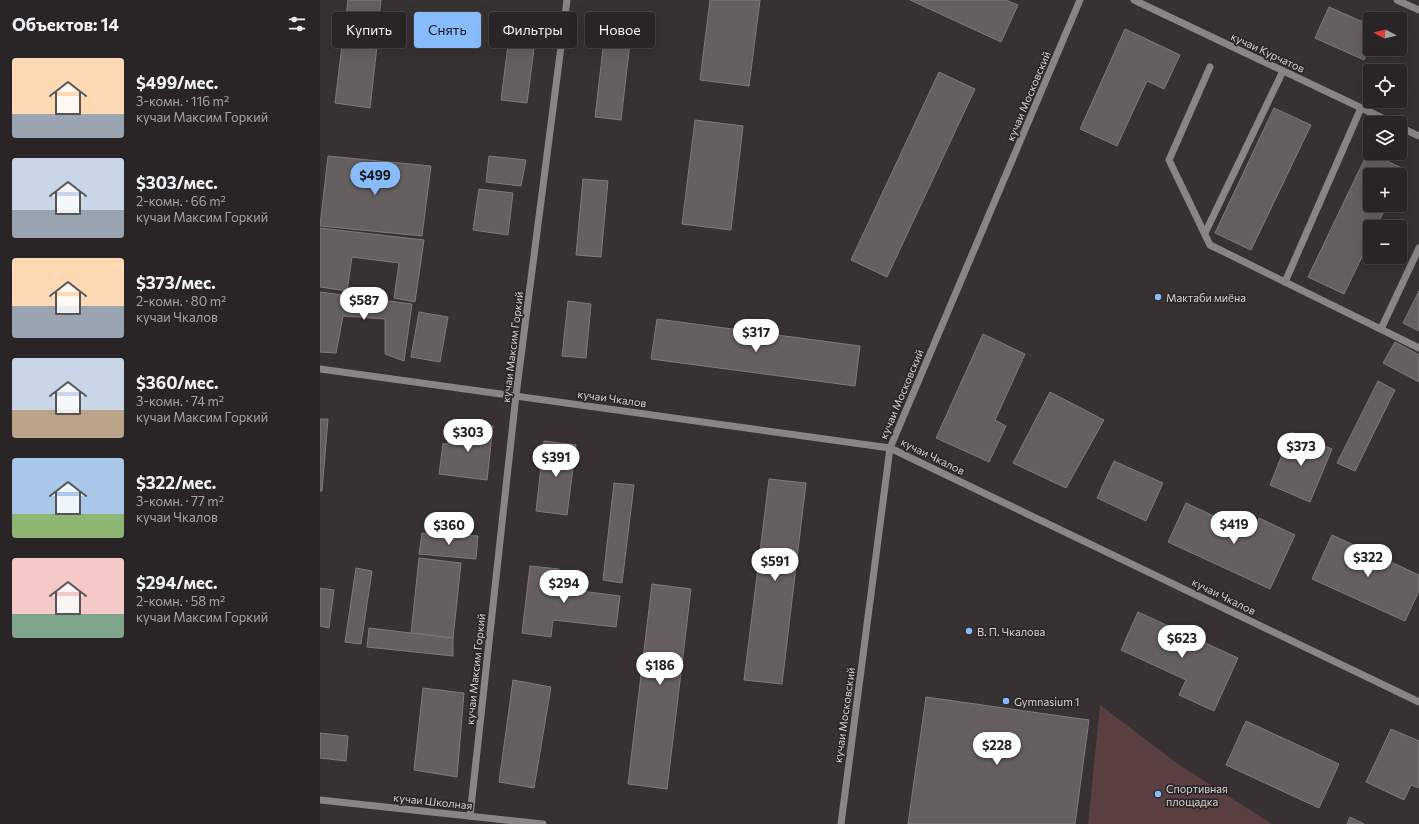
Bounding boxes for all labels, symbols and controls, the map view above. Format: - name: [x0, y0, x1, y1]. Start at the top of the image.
- chip: Купить: [332, 12, 406, 48]
- chip: Снять: [414, 12, 481, 48]
- chip: Фильтры: [489, 12, 577, 48]
- chip: Новое: [585, 12, 655, 48]
- north arrow: [1363, 12, 1407, 56]
- map controls: [1363, 12, 1407, 264]
- icon: filters: [286, 13, 308, 35]
- text: Объектов: 14: [12, 14, 119, 35]
- street label: кучаи Курчатов: [1229, 29, 1307, 75]
- street label: кучаи Московский: [1003, 49, 1053, 143]
- button: locate: [1363, 64, 1407, 108]
- text: $499/мес.: [136, 72, 218, 93]
- icon: home: [44, 74, 92, 122]
- text: 3-комн. · 116 m²: [136, 93, 229, 109]
- text: кучаи Максим Горкий: [136, 109, 268, 125]
- button: layers: [1363, 116, 1407, 160]
- pin: $499: [351, 162, 399, 196]
- text: $499: [359, 167, 391, 183]
- button: +: [1363, 168, 1407, 212]
- text: $303/мес.: [136, 172, 218, 193]
- icon: home: [44, 174, 92, 222]
- text: 2-комн. · 66 m²: [136, 193, 226, 209]
- text: кучаи Максим Горкий: [136, 209, 268, 225]
- button: −: [1363, 220, 1407, 264]
- text: $373/мес.: [136, 272, 216, 293]
- icon: home: [44, 274, 92, 322]
- pin: $587: [340, 287, 388, 321]
- street label: кучаи Максим Горкий: [499, 291, 525, 403]
- place label: Мактаби миёна: [1166, 291, 1246, 304]
- text: $587: [349, 292, 379, 308]
- marker: Мактаби миёна: [1153, 292, 1163, 302]
- text: 2-комн. · 80 m²: [136, 293, 226, 309]
- text: кучаи Чкалов: [136, 309, 218, 325]
- pin: $317: [732, 319, 780, 353]
- text: $317: [742, 324, 770, 340]
- street label: кучаи Московский: [876, 347, 926, 441]
- text: $360/мес.: [136, 372, 218, 393]
- icon: home: [44, 374, 92, 422]
- street label: кучаи Чкалов: [577, 387, 647, 409]
- text: 3-комн. · 74 m²: [136, 393, 224, 409]
- text: кучаи Максим Горкий: [136, 409, 268, 425]
- pin: $303: [444, 419, 492, 453]
- text: $303: [452, 424, 484, 440]
- pin: $373: [1277, 433, 1325, 467]
- street label: кучаи Чкалов: [899, 435, 967, 477]
- text: $373: [1286, 438, 1316, 454]
- pin: $391: [532, 444, 580, 478]
- text: $391: [542, 449, 570, 465]
- text: $322/мес.: [136, 472, 216, 493]
- icon: home: [44, 474, 92, 522]
- text: 3-комн. · 77 m²: [136, 493, 224, 509]
- text: кучаи Чкалов: [136, 509, 218, 525]
- pin: $419: [1210, 511, 1258, 545]
- pin: $360: [425, 512, 473, 546]
- text: $419: [1220, 516, 1248, 532]
- text: $360: [433, 517, 465, 533]
- pin: $322: [1344, 544, 1392, 578]
- pin: $591: [751, 548, 799, 582]
- text: $322: [1353, 549, 1383, 565]
- text: $591: [761, 553, 789, 569]
- pin: $294: [540, 570, 588, 604]
- text: $294/мес.: [136, 572, 218, 593]
- icon: home: [44, 574, 92, 622]
- text: $294: [549, 575, 579, 591]
- street label: кучаи Чкалов: [1190, 575, 1258, 617]
- text: 2-комн. · 58 m²: [136, 593, 225, 609]
- text: кучаи Максим Горкий: [136, 609, 268, 625]
- street label: кучаи Максим Горкий: [463, 613, 487, 725]
- place label: В. П. Чкалова: [977, 625, 1045, 638]
- pin: $623: [1158, 625, 1206, 659]
- marker: В. П. Чкалова: [964, 626, 974, 636]
- text: $623: [1167, 630, 1197, 646]
- pin: $186: [636, 652, 684, 686]
- text: $186: [645, 657, 675, 673]
- street label: кучаи Московский: [831, 667, 857, 763]
- place label: Gymnasium 1: [1014, 695, 1080, 708]
- marker: Gymnasium 1: [1001, 696, 1011, 706]
- pin: $228: [973, 732, 1021, 766]
- text: $228: [982, 737, 1012, 753]
- place label: Спортивная площадка: [1166, 782, 1228, 808]
- marker: Спортивная площадка: [1153, 789, 1163, 799]
- street label: кучаи Школная: [393, 790, 473, 812]

